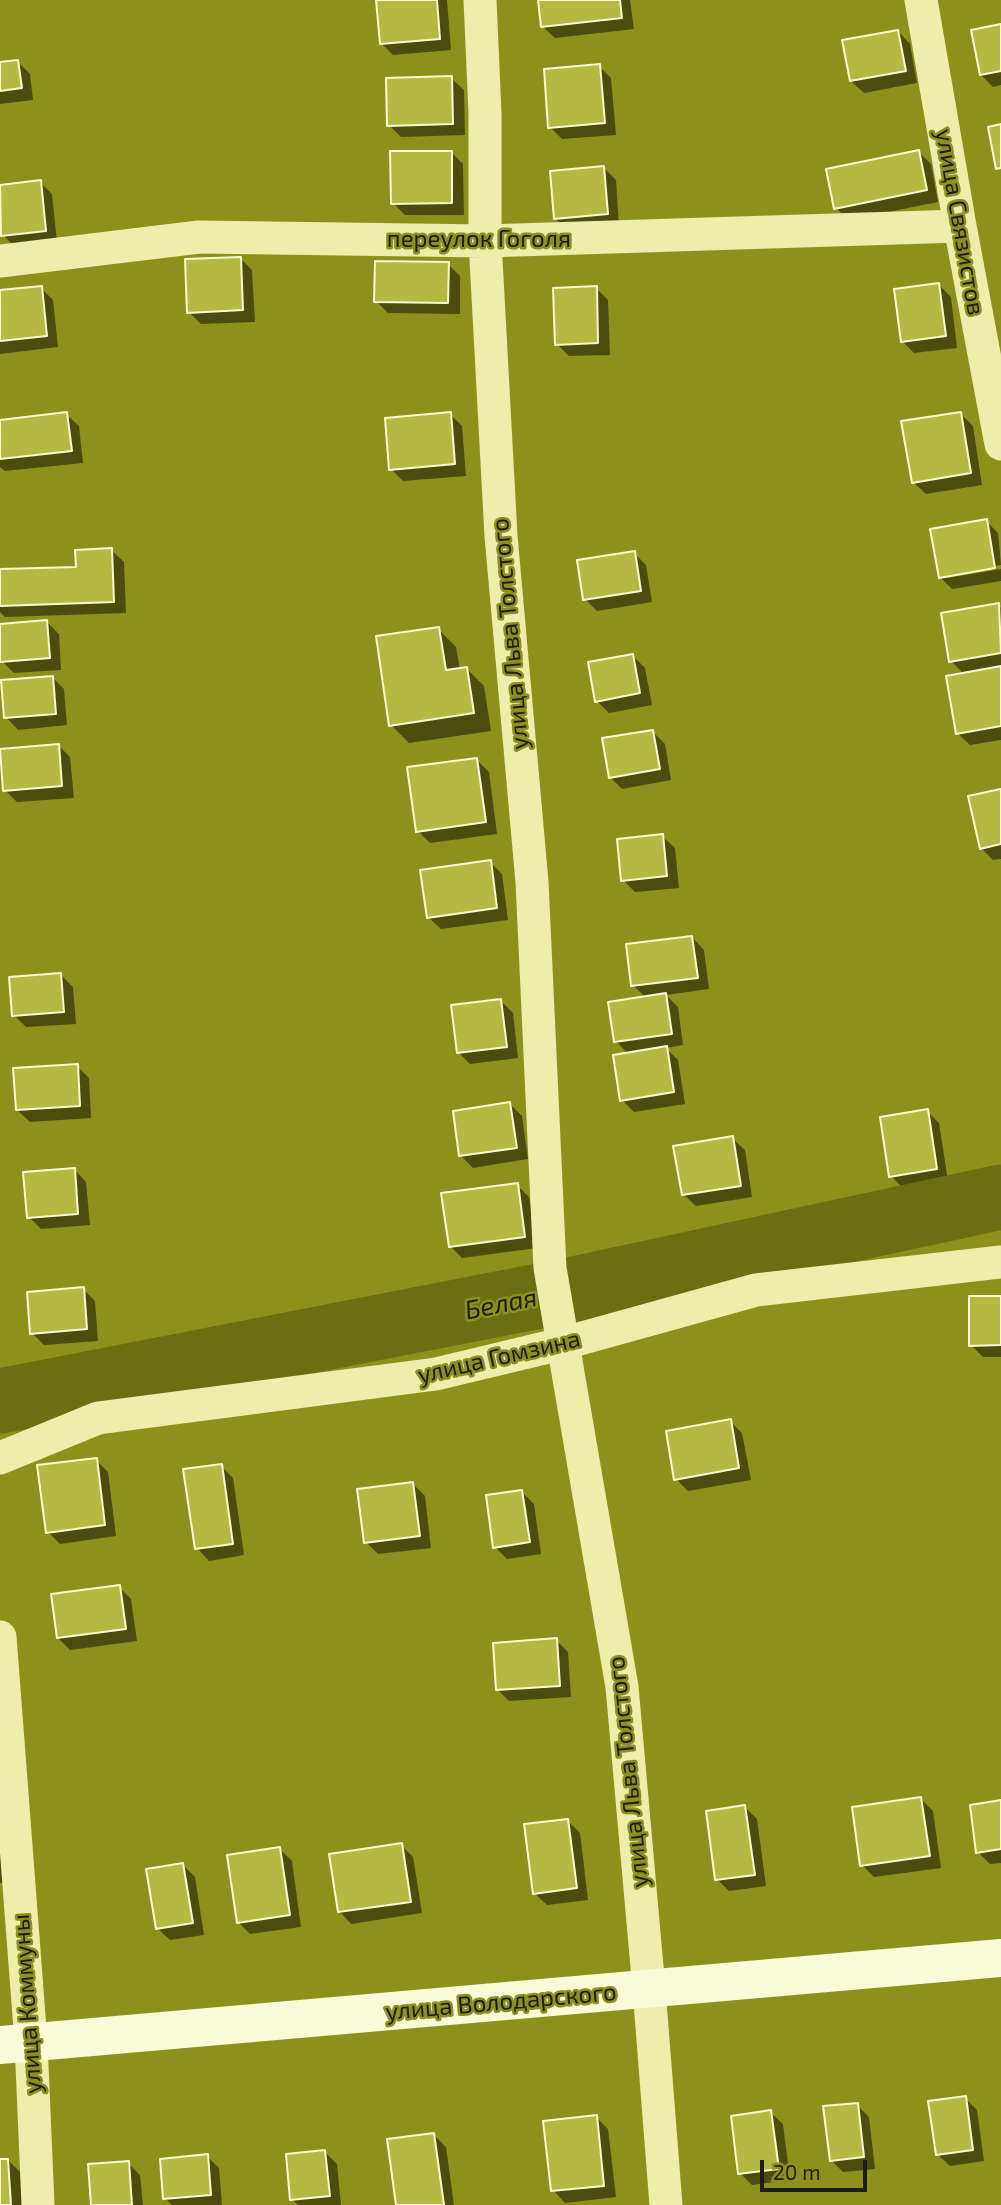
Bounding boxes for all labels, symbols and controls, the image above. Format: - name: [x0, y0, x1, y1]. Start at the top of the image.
- street label: улица Связистов: [929, 127, 991, 317]
- street label: переулок Гоголя: [387, 225, 571, 253]
- street label: улица Льва Толстого: [486, 517, 534, 751]
- water label: Белая: [462, 1282, 540, 1326]
- street label: улица Гомзина: [415, 1324, 583, 1390]
- street label: улица Льва Толстого: [602, 1655, 654, 1889]
- street label: улица Коммуны: [6, 1913, 48, 2095]
- street label: улица Володарского: [384, 1978, 618, 2026]
- scale bar: [763, 2146, 870, 2190]
- text: 20 m: [773, 2159, 821, 2184]

